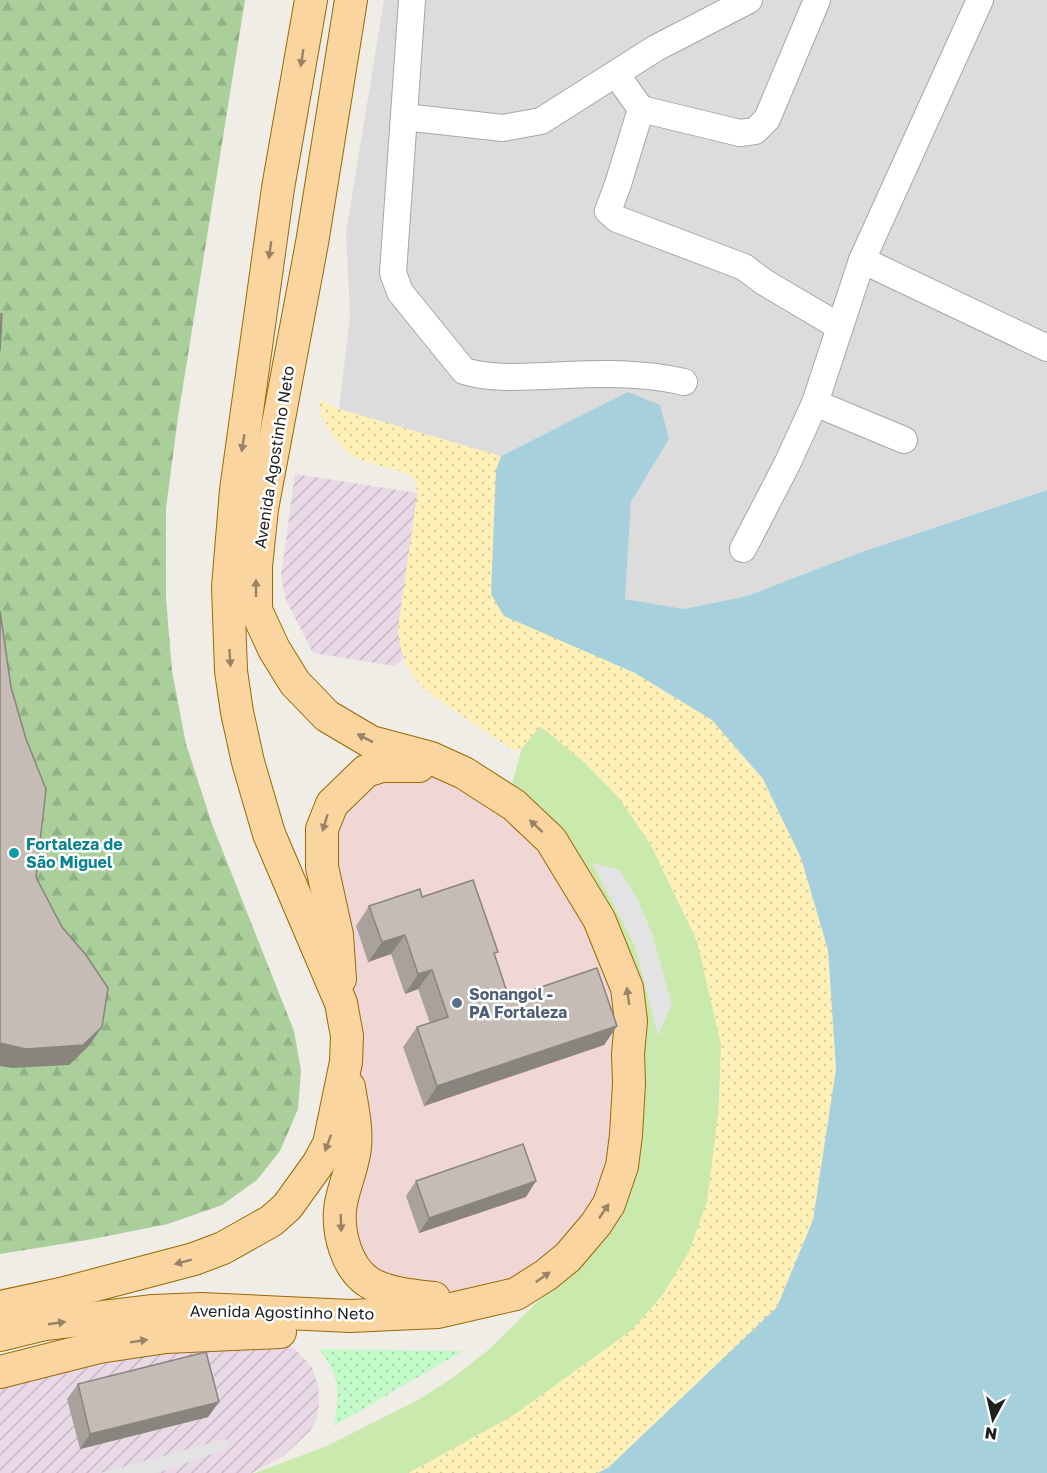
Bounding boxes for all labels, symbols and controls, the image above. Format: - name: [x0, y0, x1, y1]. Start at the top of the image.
- one-way arrow: [297, 48, 306, 67]
- one-way arrow: [266, 241, 275, 260]
- street label: Avenida Agostinho Neto: [250, 364, 298, 550]
- one-way arrow: [239, 434, 248, 453]
- one-way arrow: [251, 579, 261, 598]
- one-way arrow: [226, 649, 235, 668]
- one-way arrow: [357, 733, 374, 743]
- one-way arrow: [320, 814, 329, 832]
- one-way arrow: [529, 819, 544, 833]
- place label: Fortaleza de São Miguel: [26, 834, 123, 872]
- marker: Fortaleza de São Miguel: [7, 846, 21, 860]
- place label: Sonangol - PA Fortaleza: [469, 984, 567, 1022]
- one-way arrow: [623, 986, 632, 1005]
- marker: Sonangol - PA Fortaleza: [450, 996, 464, 1010]
- one-way arrow: [322, 1134, 332, 1152]
- one-way arrow: [598, 1204, 610, 1220]
- one-way arrow: [336, 1214, 345, 1233]
- one-way arrow: [174, 1257, 193, 1267]
- one-way arrow: [535, 1272, 551, 1283]
- street label: Avenida Agostinho Neto: [190, 1300, 374, 1324]
- one-way arrow: [48, 1318, 67, 1327]
- one-way arrow: [130, 1336, 149, 1345]
- north arrow: [963, 1389, 1023, 1449]
- text: N: [983, 1423, 998, 1445]

